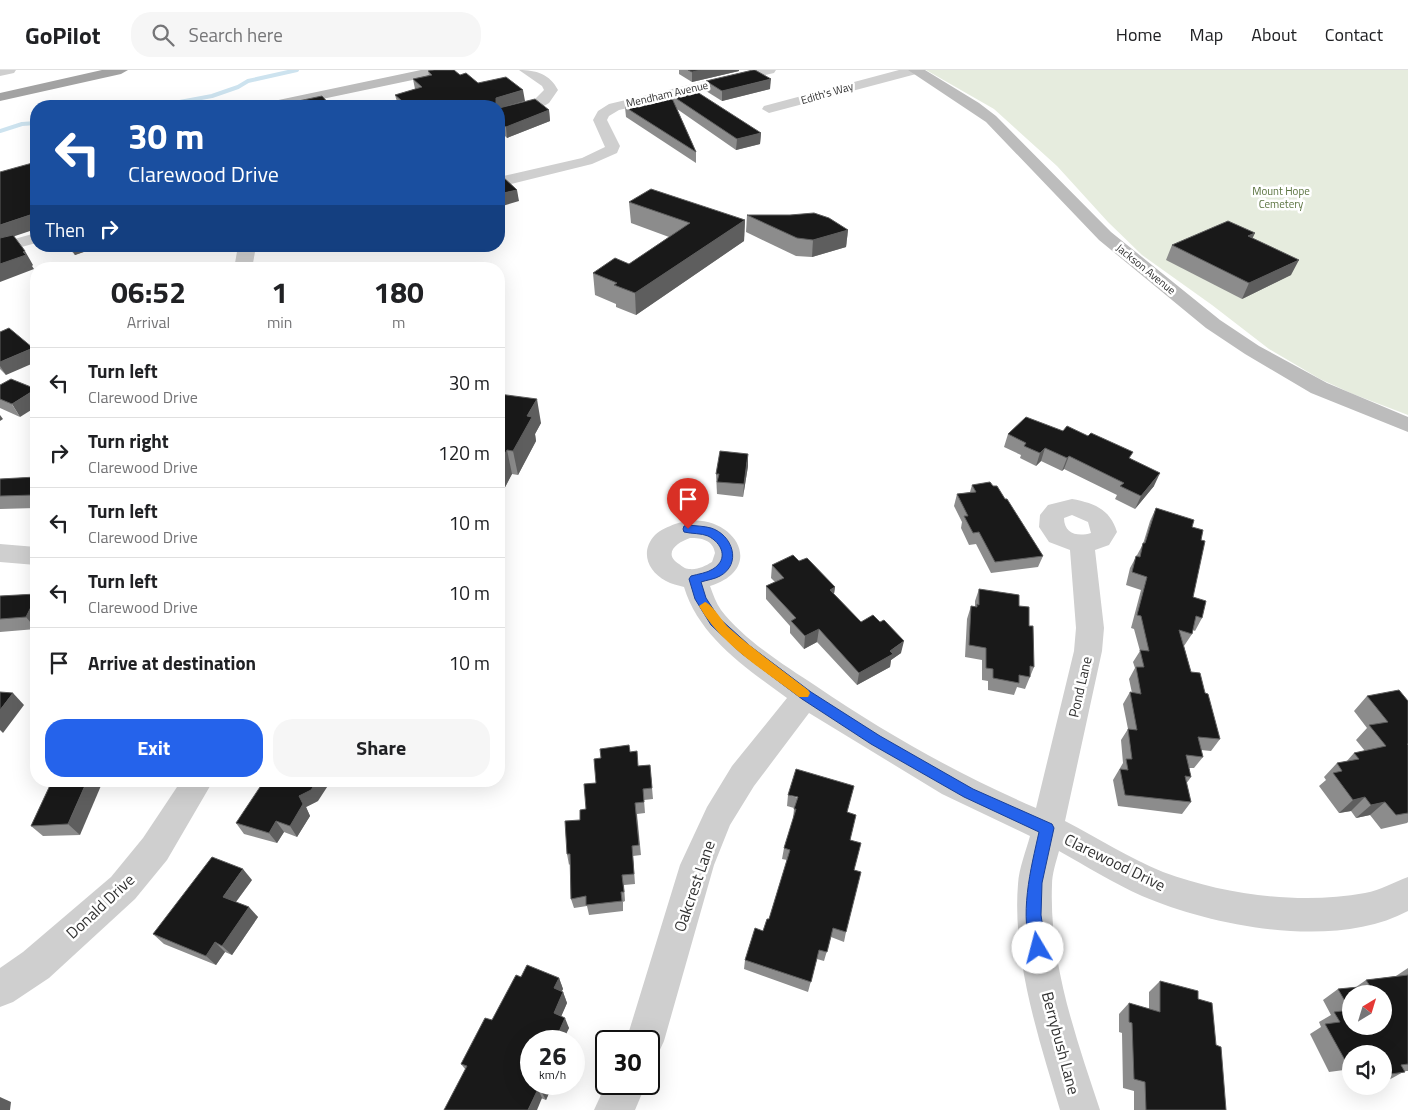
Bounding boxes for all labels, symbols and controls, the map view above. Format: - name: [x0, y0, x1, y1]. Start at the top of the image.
- search box: [131, 12, 481, 57]
- text: GoPilot: [25, 17, 101, 53]
- text: Search here: [189, 20, 283, 49]
- icon: search: [149, 21, 177, 49]
- text: Home: [1116, 21, 1162, 48]
- text: Map: [1190, 21, 1223, 48]
- text: About: [1251, 21, 1297, 48]
- text: Contact: [1325, 21, 1383, 48]
- street label: Mendham Avenue: [624, 77, 710, 111]
- street label: Edith's Way: [799, 78, 856, 108]
- text: 30 m: [128, 109, 204, 163]
- icon: left: [45, 120, 110, 185]
- text: Clarewood Drive: [128, 157, 279, 191]
- park label: Mount Hope Cemetery: [1252, 183, 1310, 212]
- text: Then: [45, 215, 85, 244]
- icon: right: [95, 215, 123, 243]
- street label: Jackson Avenue: [1113, 240, 1180, 298]
- text: 06:52: [111, 269, 186, 315]
- text: 1: [271, 269, 288, 315]
- text: 180: [374, 269, 424, 315]
- text: Arrival: [127, 310, 170, 334]
- text: min: [267, 310, 292, 334]
- text: m: [392, 310, 405, 334]
- text: Turn left: [88, 356, 158, 385]
- text: 30 m: [449, 368, 490, 397]
- icon: left: [45, 369, 73, 397]
- text: Clarewood Drive: [88, 385, 198, 409]
- text: Turn right: [88, 426, 169, 455]
- text: 120 m: [438, 438, 490, 467]
- icon: right: [45, 439, 73, 467]
- text: Clarewood Drive: [88, 455, 198, 479]
- pin: [667, 478, 709, 529]
- icon: arrive: [674, 485, 702, 513]
- text: Turn left: [88, 496, 158, 525]
- text: 10 m: [449, 508, 490, 537]
- icon: left: [45, 509, 73, 537]
- text: Clarewood Drive: [88, 525, 198, 549]
- text: Turn left: [88, 566, 158, 595]
- text: 10 m: [449, 578, 490, 607]
- icon: left: [45, 579, 73, 607]
- text: Clarewood Drive: [88, 595, 198, 619]
- text: Arrive at destination: [88, 648, 256, 677]
- text: 10 m: [449, 648, 490, 677]
- icon: arrive: [45, 649, 73, 677]
- street label: Pond Lane: [1062, 654, 1097, 719]
- button: Exit: [45, 719, 263, 777]
- button: Share: [273, 719, 490, 777]
- street label: Clarewood Drive: [1060, 827, 1170, 897]
- street label: Oakcrest Lane: [667, 837, 721, 935]
- street label: Donald Drive: [60, 868, 140, 944]
- position arrow: [1011, 921, 1063, 973]
- north arrow: [1342, 985, 1392, 1035]
- map controls: [1342, 985, 1392, 1095]
- street label: Berrybush Lane: [1036, 989, 1086, 1097]
- speed limit sign: 30: [595, 1030, 660, 1095]
- text: 26: [538, 1037, 567, 1075]
- button: sound: [1342, 1045, 1392, 1095]
- text: km/h: [539, 1065, 566, 1084]

